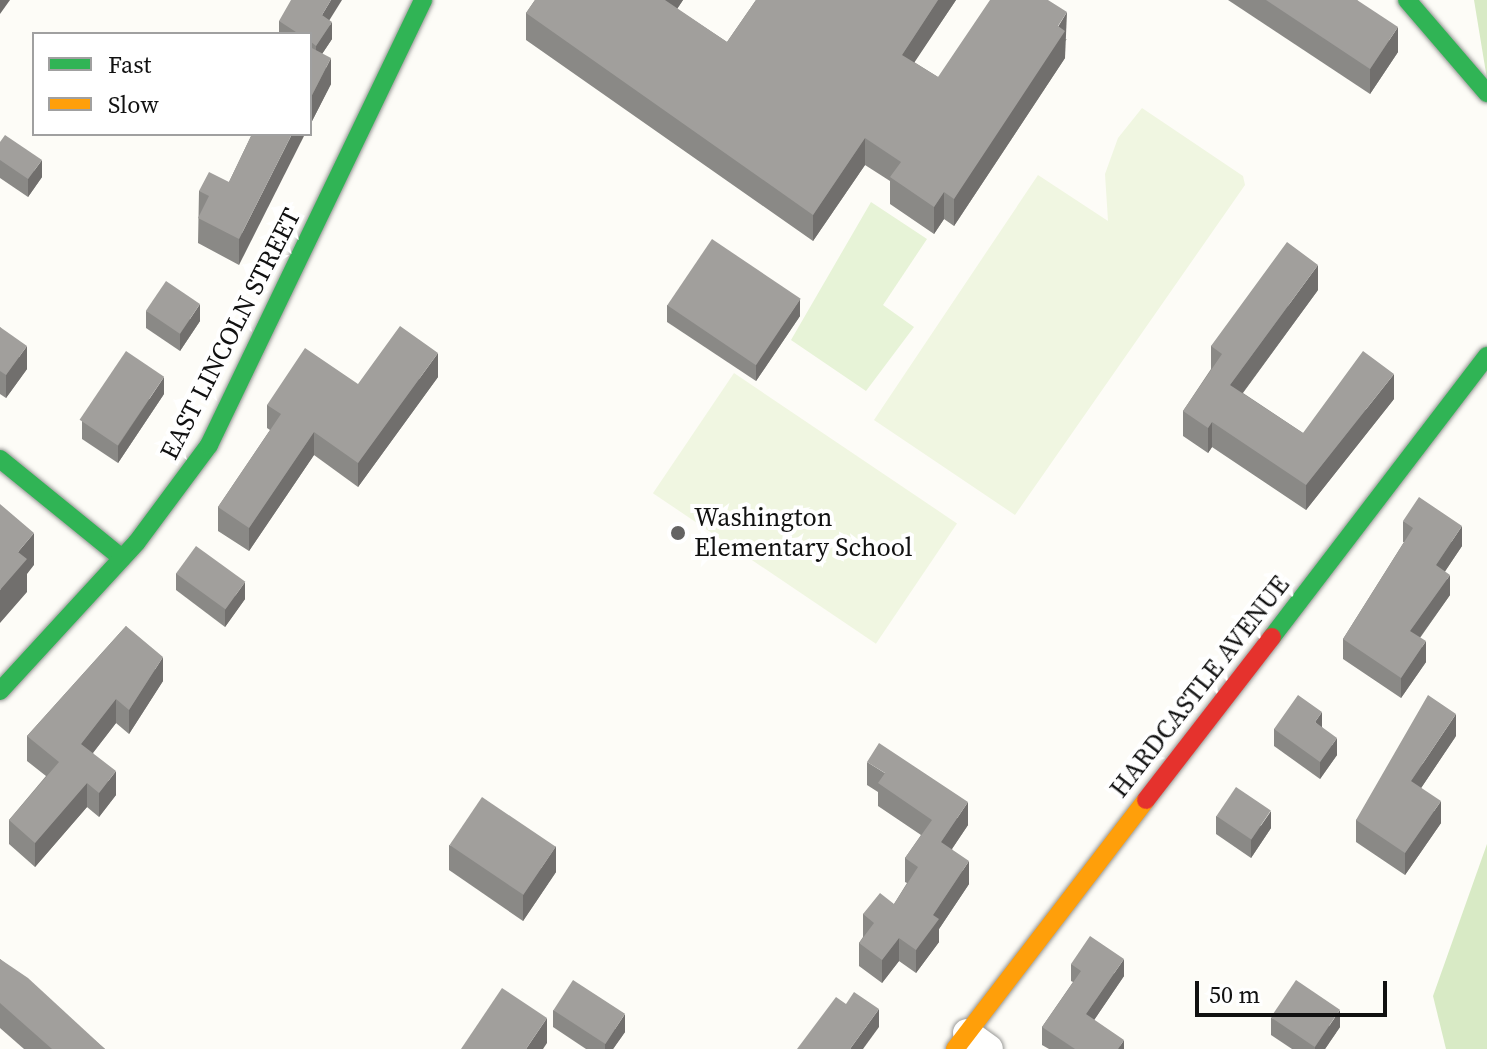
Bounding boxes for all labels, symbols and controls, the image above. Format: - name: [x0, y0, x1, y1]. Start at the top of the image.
- legend: [32, 32, 312, 136]
- text: Fast: [108, 48, 151, 81]
- text: Slow: [108, 88, 159, 121]
- street label: EAST LINCOLN STREET: [154, 203, 308, 465]
- place label: Washington Elementary School: [694, 502, 913, 564]
- marker: Washington Elementary School: [669, 524, 687, 542]
- street label: HARDCASTLE AVENUE: [1104, 570, 1296, 804]
- scale bar: [1199, 965, 1391, 1015]
- text: 50 m: [1209, 978, 1260, 1011]

